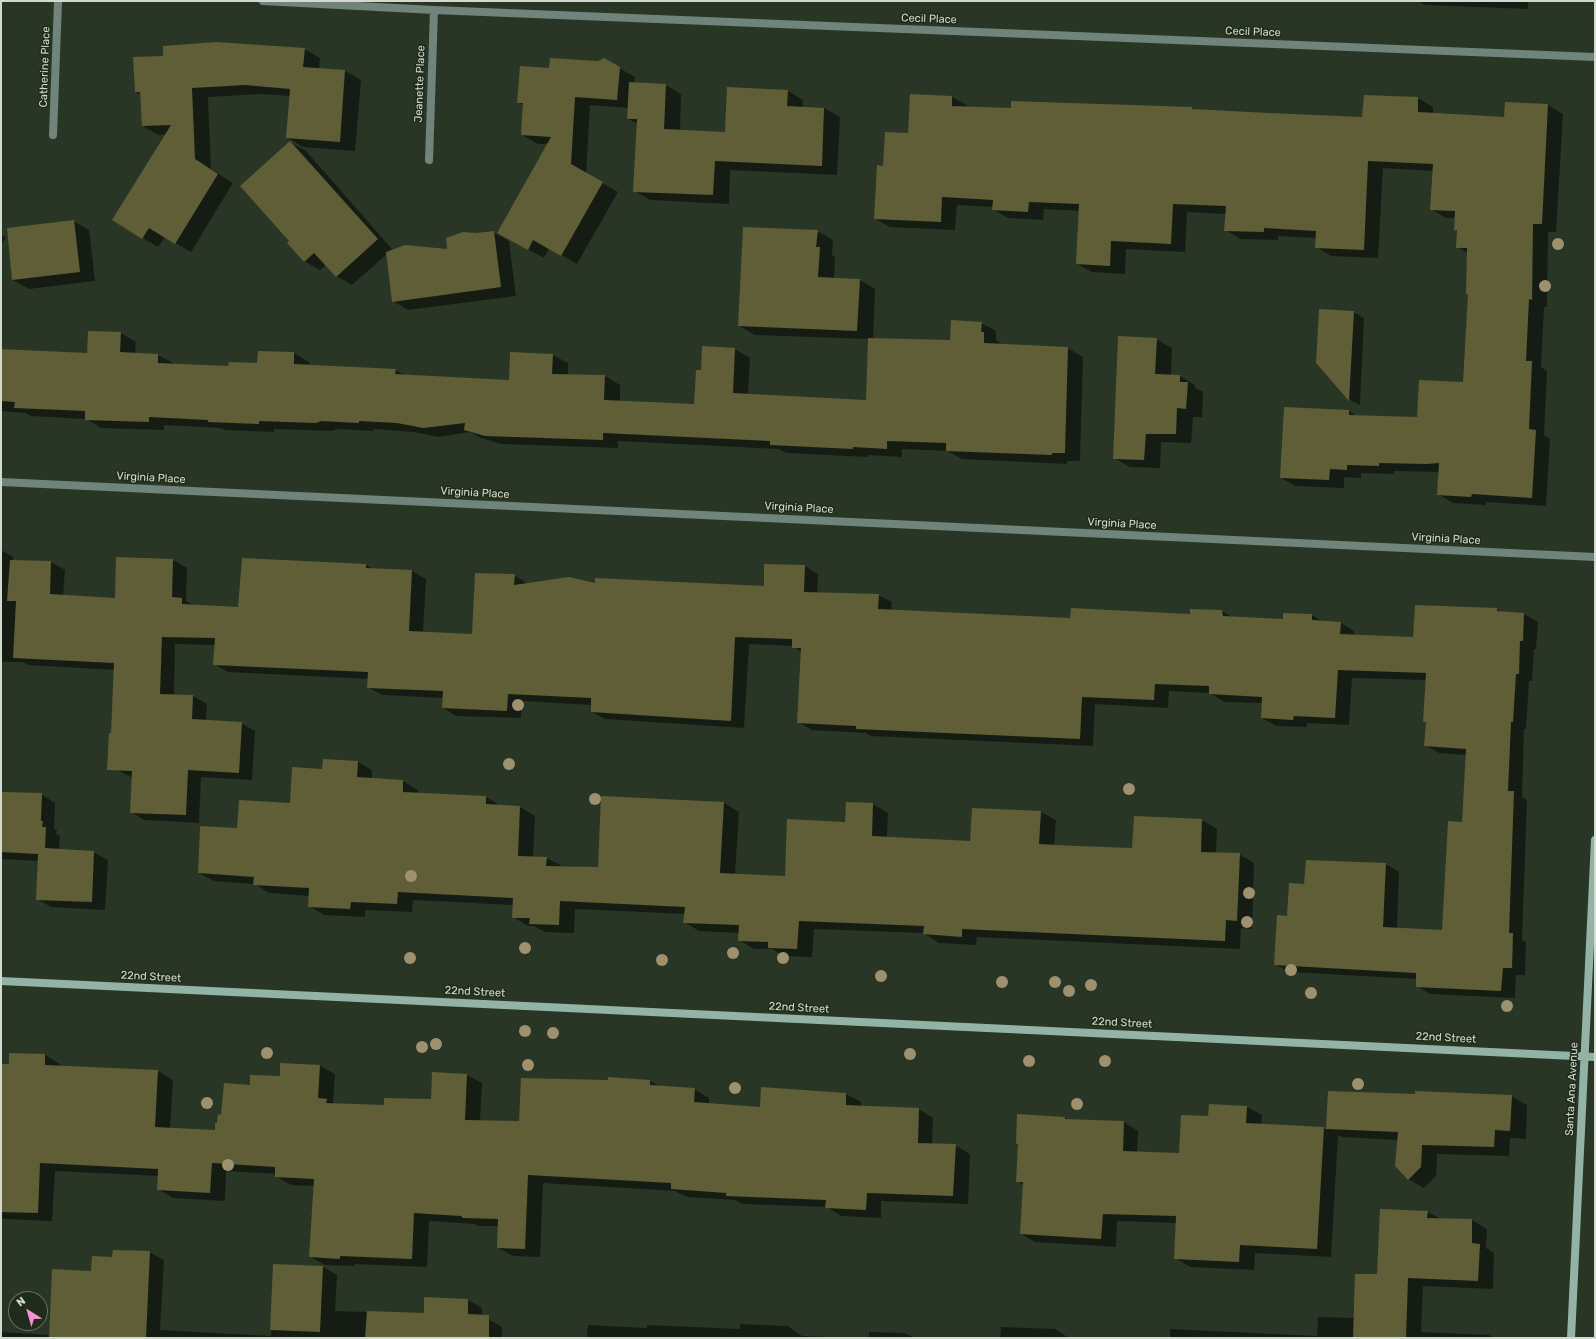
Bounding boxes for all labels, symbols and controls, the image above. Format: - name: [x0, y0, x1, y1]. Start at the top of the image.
- street label: Cecil Place: [901, 11, 957, 27]
- street label: Cecil Place: [1225, 24, 1281, 40]
- street label: Catherine Place: [37, 26, 53, 108]
- street label: Jeanette Place: [412, 45, 428, 123]
- street label: Virginia Place: [116, 470, 186, 486]
- street label: Virginia Place: [440, 485, 510, 501]
- street label: Virginia Place: [764, 500, 834, 516]
- street label: Virginia Place: [1087, 516, 1157, 532]
- street label: Virginia Place: [1411, 531, 1481, 547]
- street label: 22nd Street: [120, 969, 182, 985]
- street label: 22nd Street: [444, 984, 506, 1000]
- street label: 22nd Street: [768, 1000, 830, 1016]
- street label: 22nd Street: [1091, 1015, 1153, 1031]
- street label: 22nd Street: [1415, 1030, 1477, 1046]
- street label: Santa Ana Avenue: [1563, 1042, 1581, 1136]
- north arrow: [8, 1291, 48, 1331]
- text: N: [14, 1294, 28, 1309]

